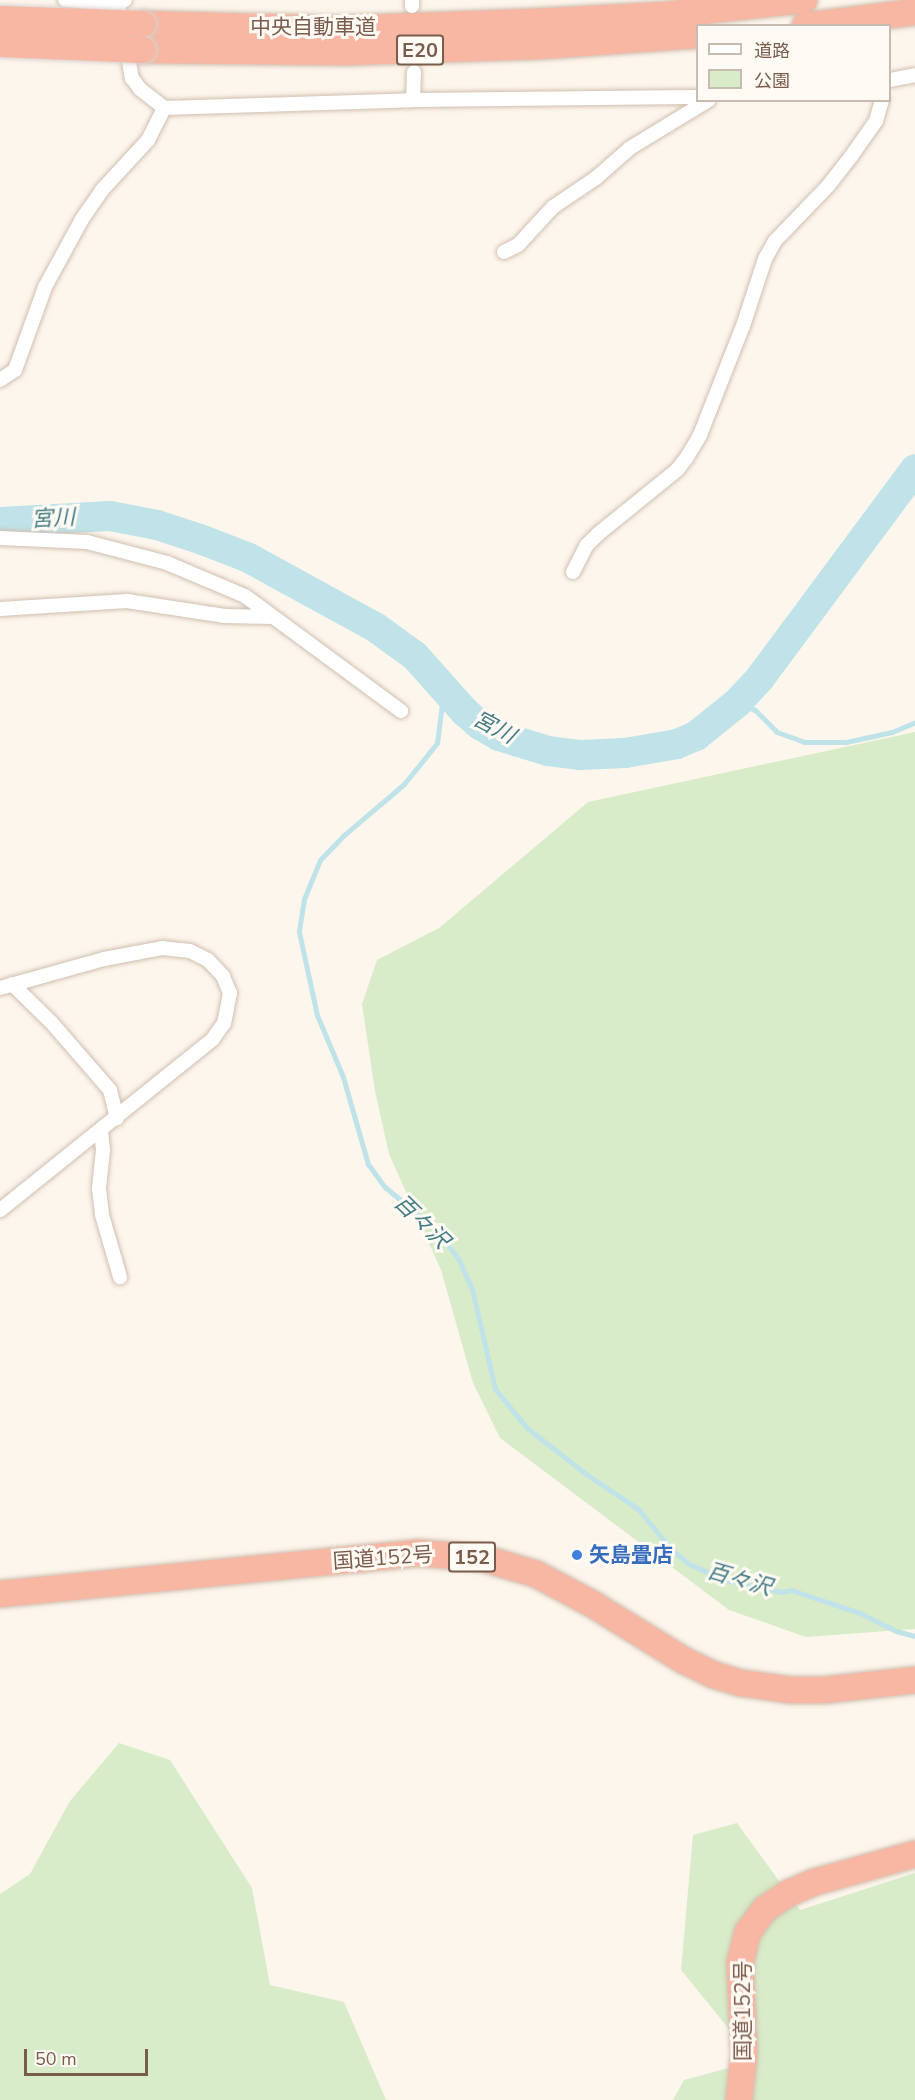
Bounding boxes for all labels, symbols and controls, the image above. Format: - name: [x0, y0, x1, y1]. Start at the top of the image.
- street label: 中央自動車道: [250, 14, 376, 40]
- legend: [696, 24, 891, 102]
- road number: E20: [396, 33, 444, 67]
- text: 道路: [754, 39, 790, 63]
- text: 公園: [754, 69, 790, 93]
- water label: 宮川: [30, 505, 76, 533]
- water label: 宮川: [468, 706, 520, 750]
- water label: 百々沢: [388, 1190, 454, 1254]
- road number: 152: [448, 1540, 496, 1574]
- street label: 国道152号: [332, 1542, 434, 1574]
- place label: 矢島畳店: [589, 1542, 673, 1568]
- marker: 矢島畳店: [570, 1548, 584, 1562]
- water label: 百々沢: [704, 1558, 774, 1602]
- street label: 国道152号: [730, 1961, 756, 2061]
- scale bar: [27, 2037, 152, 2075]
- text: 50 m: [35, 2047, 77, 2071]

